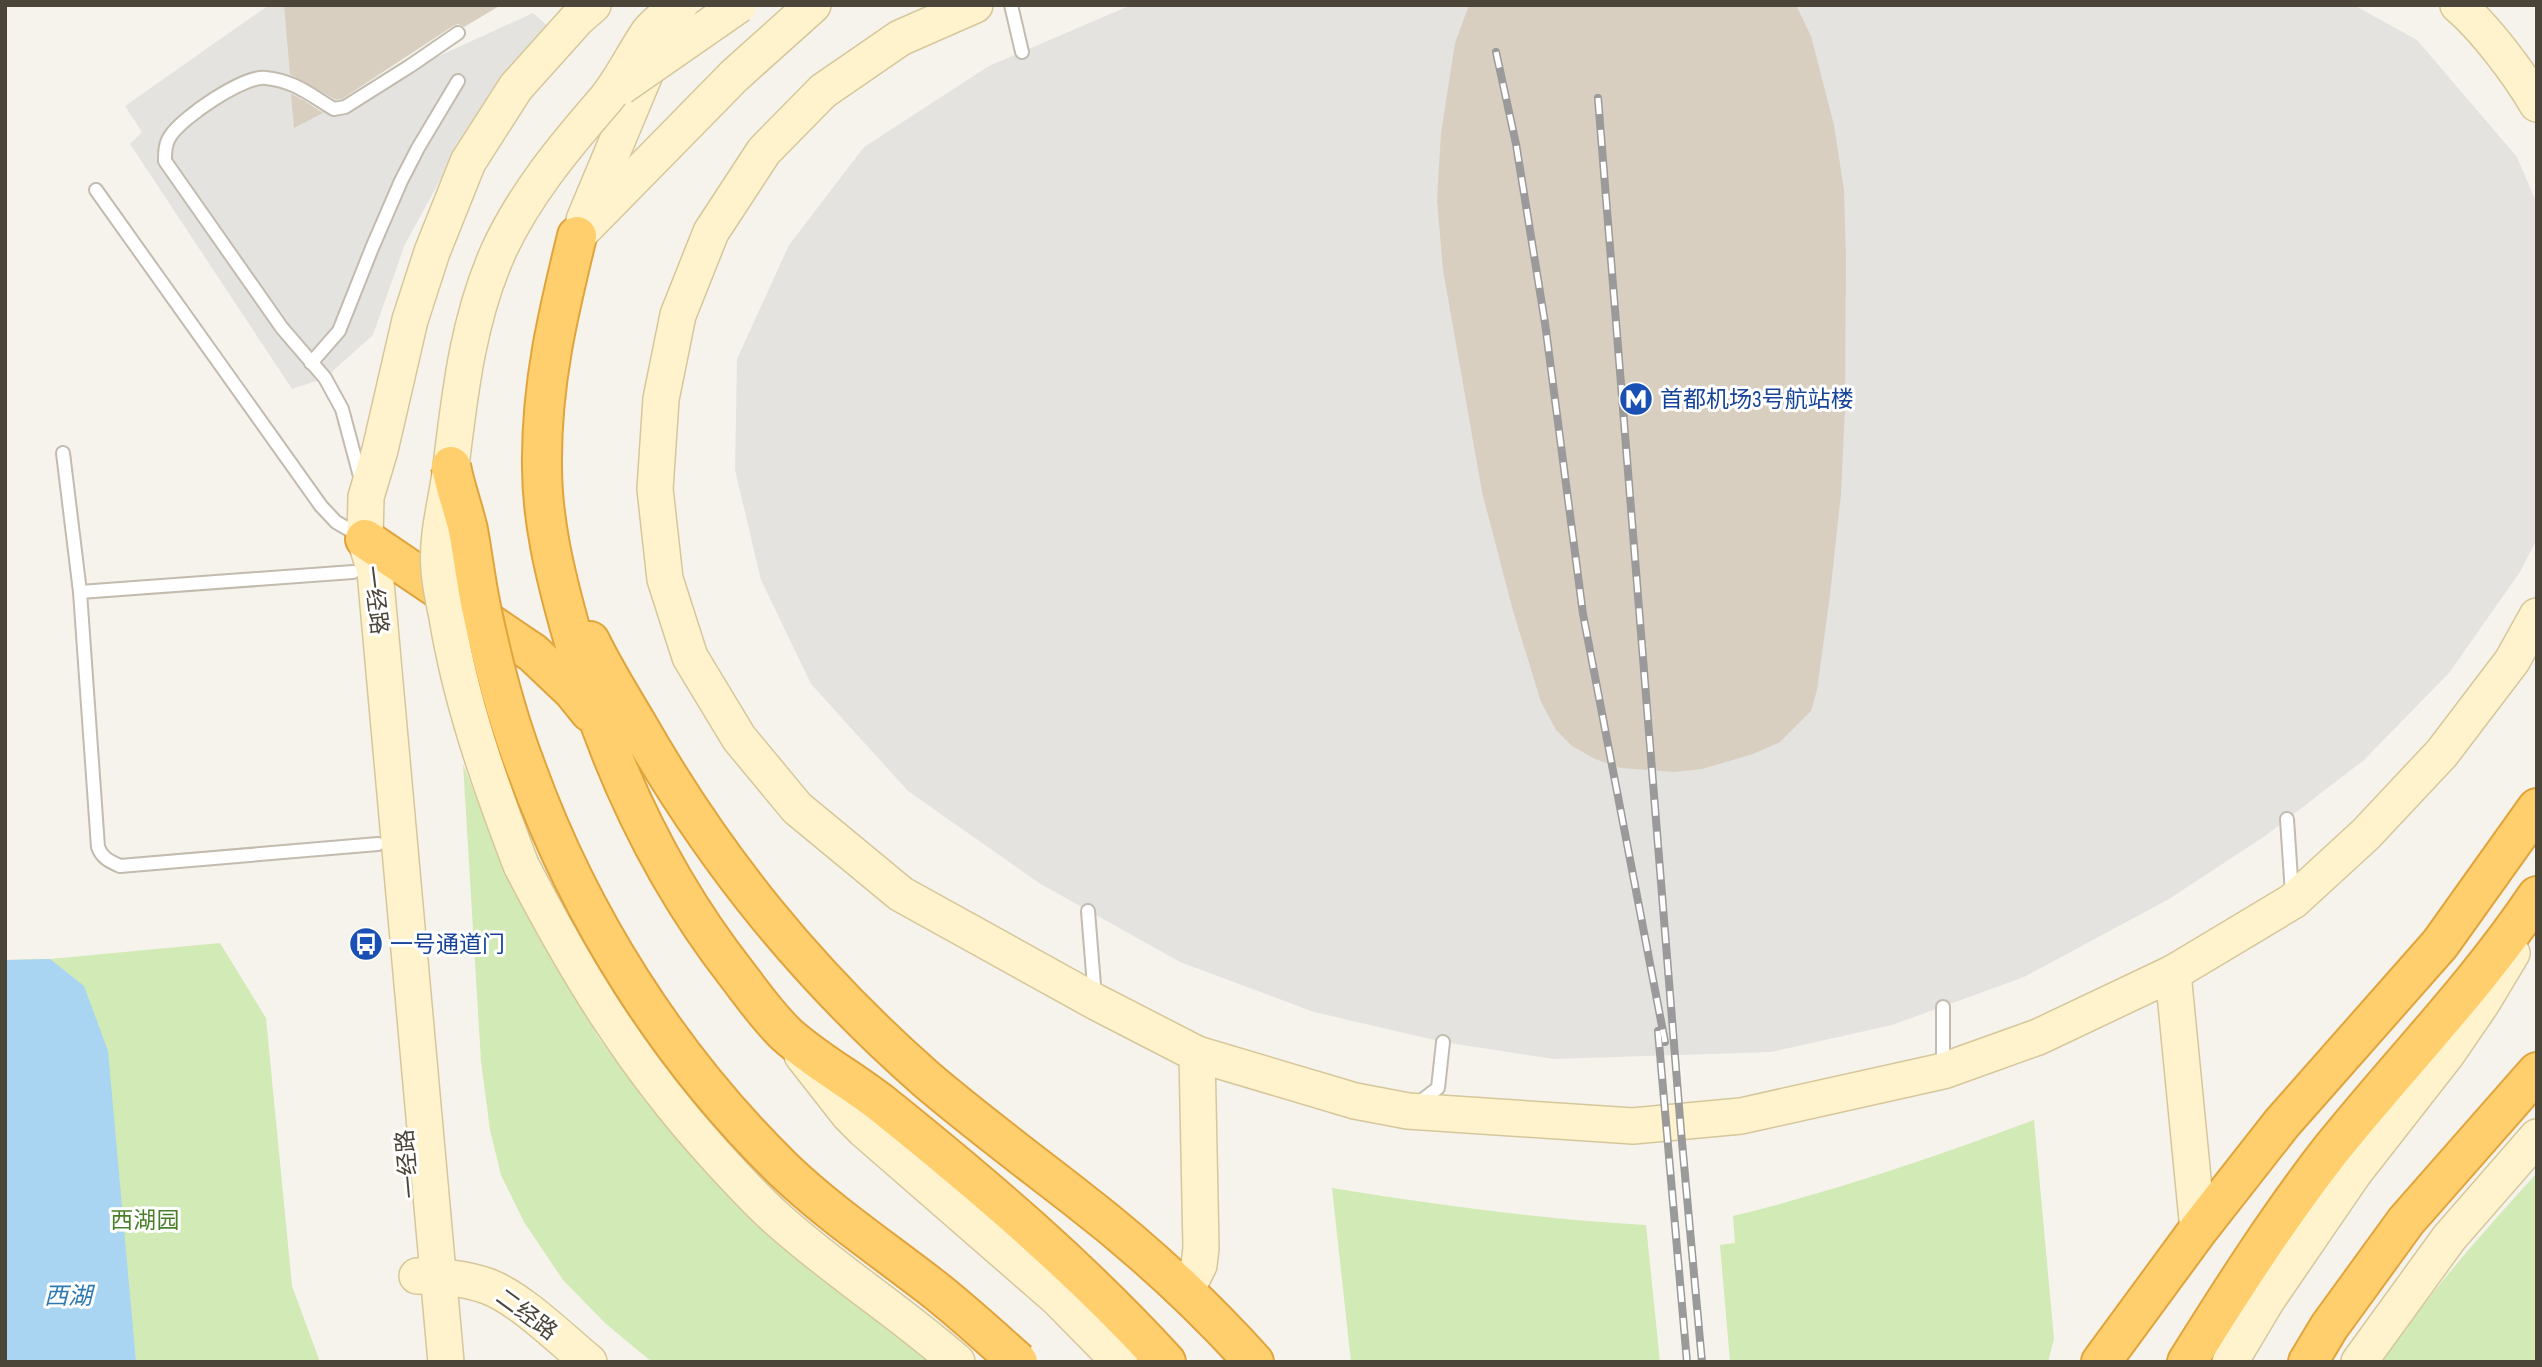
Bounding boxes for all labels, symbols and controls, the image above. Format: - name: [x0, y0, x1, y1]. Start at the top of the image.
- metro station icon: 首都机场3号航站楼: [1617, 380, 1655, 418]
- place label: 首都机场3号航站楼: [1660, 386, 1854, 414]
- street label: 一经路: [357, 564, 393, 636]
- bus stop icon: 一号通道门: [347, 925, 385, 963]
- place label: 一号通道门: [390, 931, 505, 959]
- street label: 一经路: [391, 1128, 425, 1200]
- park label: 西湖园: [111, 1207, 180, 1235]
- water label: 西湖: [44, 1282, 96, 1311]
- street label: 二经路: [490, 1283, 563, 1346]

